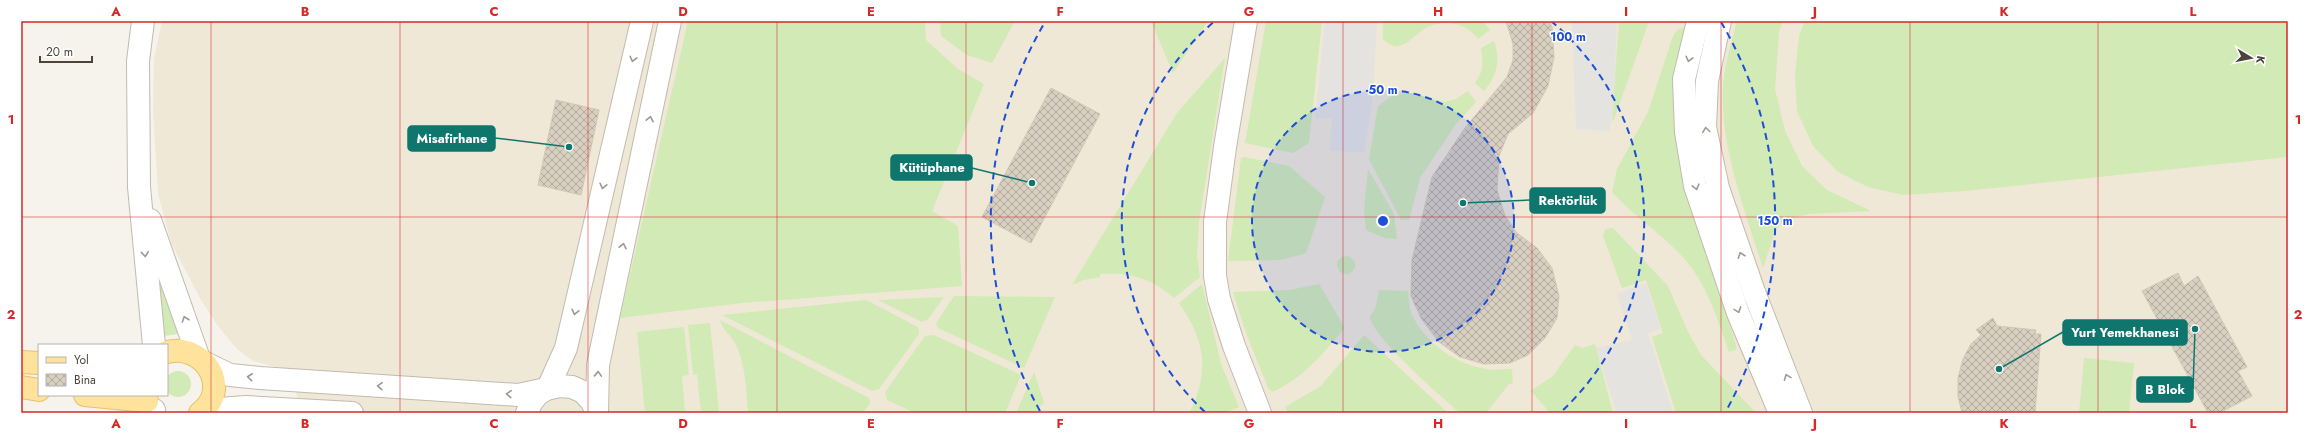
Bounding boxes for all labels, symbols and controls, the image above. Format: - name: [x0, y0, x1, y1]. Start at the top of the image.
- text: A: [110, 2, 121, 21]
- text: B: [301, 2, 310, 21]
- text: C: [489, 2, 499, 21]
- text: D: [678, 2, 688, 21]
- text: E: [867, 2, 875, 21]
- text: F: [1056, 2, 1064, 21]
- text: G: [1244, 2, 1255, 21]
- text: H: [1433, 2, 1443, 21]
- text: I: [1624, 2, 1628, 21]
- text: J: [1810, 2, 1817, 21]
- text: K: [1999, 2, 2009, 21]
- text: L: [2190, 2, 2197, 21]
- text: 100 m: [1550, 28, 1586, 46]
- scale bar: [40, 38, 92, 64]
- north arrow: [2231, 38, 2271, 78]
- text: 20 m: [46, 43, 73, 61]
- one-way arrow: [1685, 55, 1694, 62]
- text: K: [2252, 55, 2269, 65]
- one-way arrow: [629, 56, 637, 62]
- text: 50 m: [1368, 81, 1398, 99]
- text: 1: [8, 110, 14, 129]
- text: 1: [2295, 110, 2301, 129]
- one-way arrow: [645, 116, 653, 122]
- callout: Misafirhane: [408, 126, 495, 151]
- one-way arrow: [1702, 127, 1711, 133]
- text: Misafirhane: [417, 129, 488, 148]
- callout: Kütüphane: [891, 155, 972, 180]
- text: Kütüphane: [899, 158, 965, 177]
- one-way arrow: [600, 182, 608, 189]
- one-way arrow: [1691, 184, 1700, 191]
- callout: Rektörlük: [1530, 188, 1605, 213]
- text: Rektörlük: [1539, 191, 1598, 210]
- text: 150 m: [1757, 212, 1793, 230]
- centre of rings: [1376, 214, 1390, 228]
- one-way arrow: [618, 243, 627, 250]
- one-way arrow: [141, 251, 150, 257]
- one-way arrow: [1737, 251, 1746, 258]
- text: 2: [7, 305, 15, 324]
- text: 2: [2294, 305, 2302, 324]
- one-way arrow: [1733, 307, 1741, 314]
- one-way arrow: [571, 309, 579, 315]
- one-way arrow: [182, 316, 190, 323]
- callout: Yurt Yemekhanesi: [2063, 320, 2187, 345]
- text: Yurt Yemekhanesi: [2070, 323, 2179, 342]
- legend: [38, 344, 168, 396]
- text: Yol: [74, 351, 89, 369]
- text: Bina: [74, 371, 96, 389]
- one-way arrow: [594, 371, 602, 377]
- one-way arrow: [247, 372, 253, 381]
- one-way arrow: [1783, 373, 1791, 380]
- callout: B Blok: [2137, 377, 2193, 402]
- text: B Blok: [2145, 380, 2185, 399]
- one-way arrow: [377, 381, 383, 390]
- one-way arrow: [506, 390, 512, 399]
- text: A: [110, 414, 121, 433]
- text: B: [301, 414, 310, 433]
- text: C: [489, 414, 499, 433]
- text: D: [678, 414, 688, 433]
- text: E: [867, 414, 875, 433]
- text: F: [1056, 414, 1064, 433]
- text: G: [1244, 414, 1255, 433]
- text: H: [1433, 414, 1443, 433]
- text: I: [1624, 414, 1628, 433]
- text: J: [1810, 414, 1817, 433]
- text: K: [1999, 414, 2009, 433]
- text: L: [2190, 414, 2197, 433]

